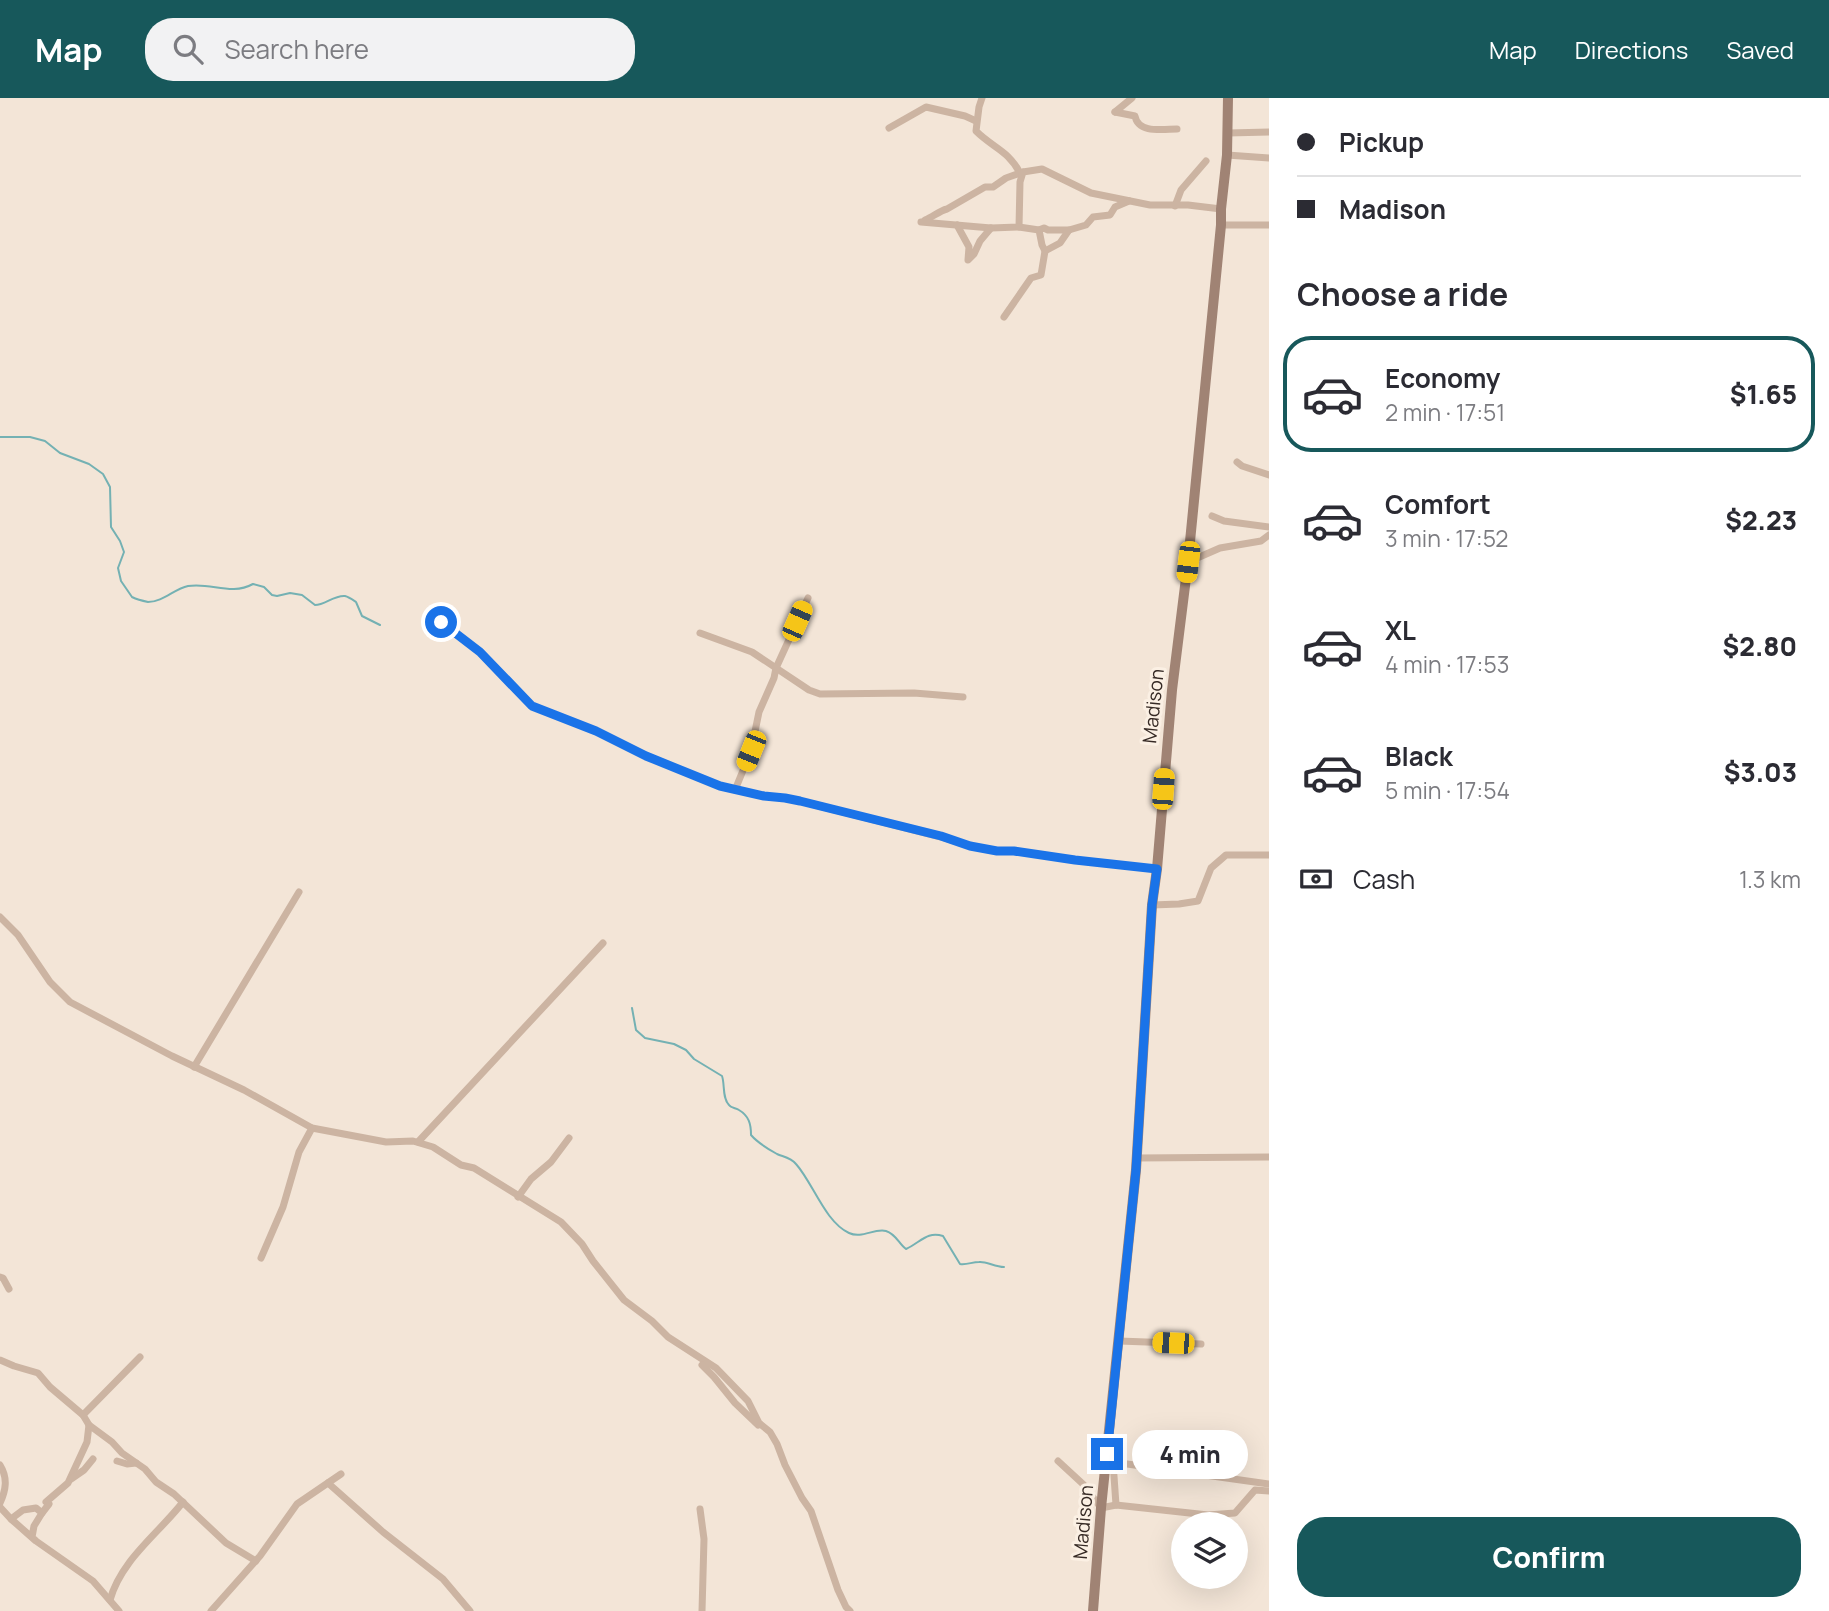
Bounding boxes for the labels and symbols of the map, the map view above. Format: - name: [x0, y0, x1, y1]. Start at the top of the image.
- car: [1176, 540, 1201, 584]
- car: [779, 598, 816, 644]
- route start: [425, 606, 457, 638]
- street label: Madison: [1136, 667, 1170, 745]
- car: [734, 728, 769, 774]
- car: [1152, 767, 1175, 811]
- car: [1152, 1332, 1195, 1354]
- callout: 4 min: [1132, 1430, 1247, 1478]
- route end: [1091, 1438, 1123, 1470]
- street label: Madison: [1067, 1484, 1099, 1560]

